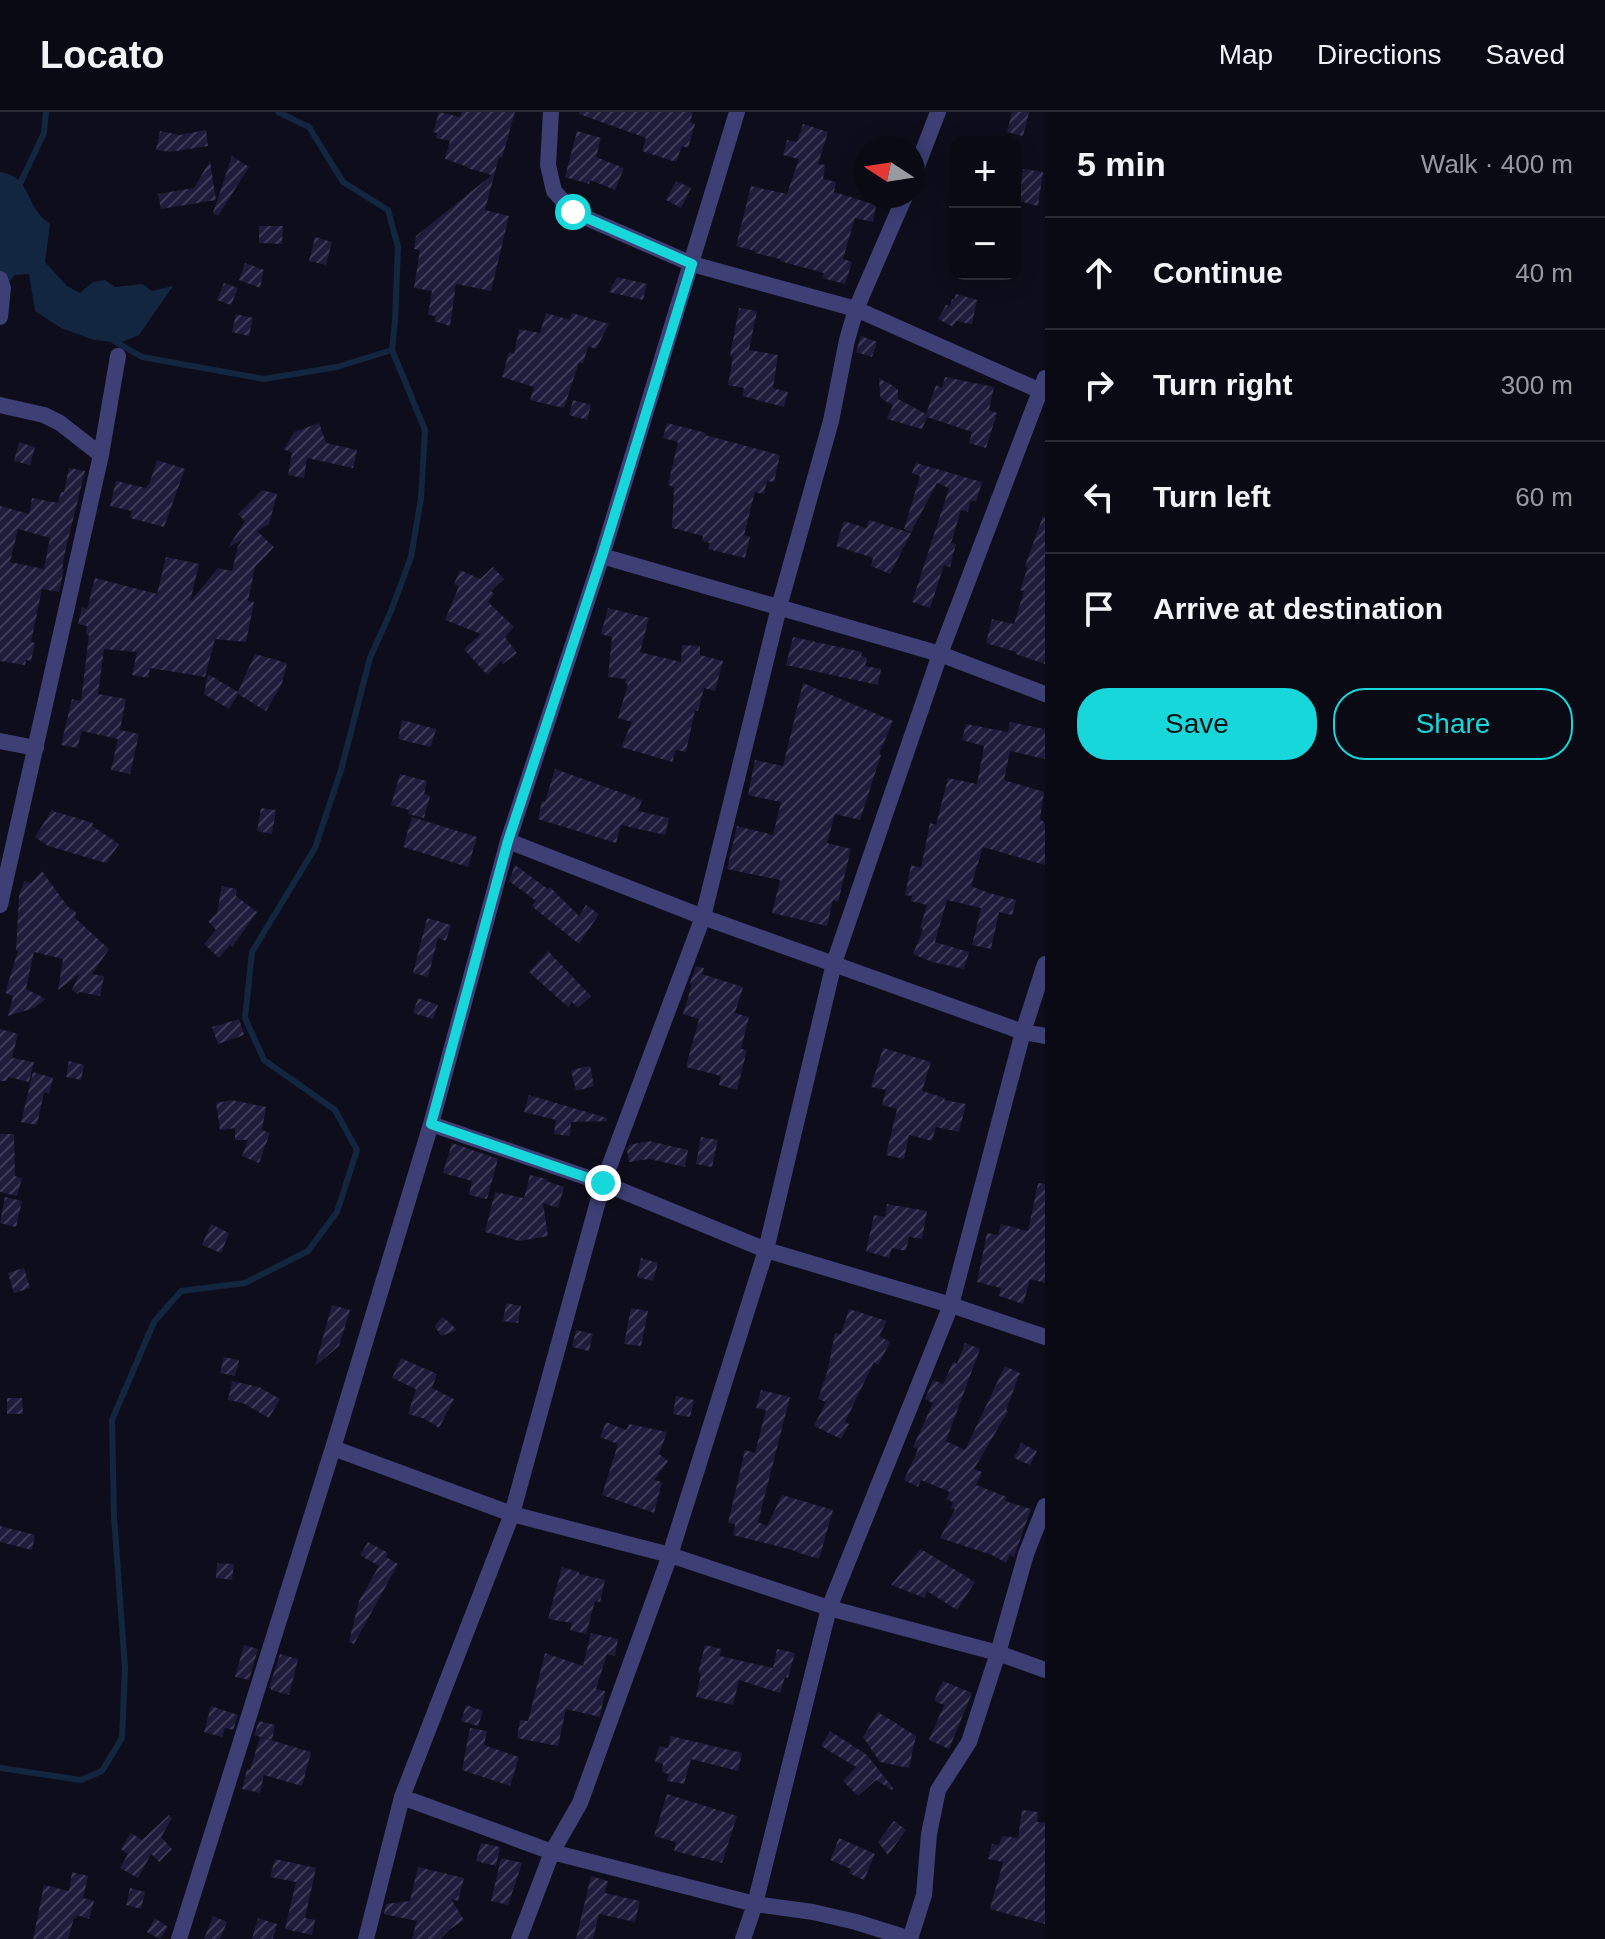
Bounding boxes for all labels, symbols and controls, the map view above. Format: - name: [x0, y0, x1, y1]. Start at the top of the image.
- text: Locato: [40, 34, 165, 76]
- text: Map: [1219, 39, 1273, 70]
- text: Directions: [1317, 39, 1442, 70]
- text: Saved: [1486, 39, 1565, 70]
- north arrow: [853, 136, 925, 208]
- map controls: [949, 136, 1021, 280]
- button: +: [949, 136, 1021, 208]
- text: 5 min: [1077, 145, 1166, 183]
- text: Walk · 400 m: [1421, 149, 1573, 179]
- route start: [555, 194, 591, 230]
- button: −: [949, 208, 1021, 280]
- icon: ahead: [1077, 251, 1121, 295]
- text: Continue: [1153, 256, 1283, 289]
- text: 40 m: [1515, 258, 1573, 288]
- icon: right: [1077, 363, 1121, 407]
- text: Turn right: [1153, 368, 1292, 401]
- text: 300 m: [1501, 370, 1573, 400]
- icon: left: [1077, 475, 1121, 519]
- text: Turn left: [1153, 480, 1271, 513]
- text: 60 m: [1515, 482, 1573, 512]
- icon: arrive: [1077, 587, 1121, 631]
- text: Arrive at destination: [1153, 592, 1443, 625]
- button: Save: [1077, 688, 1317, 760]
- button: Share: [1333, 688, 1573, 760]
- route end: [585, 1165, 621, 1201]

